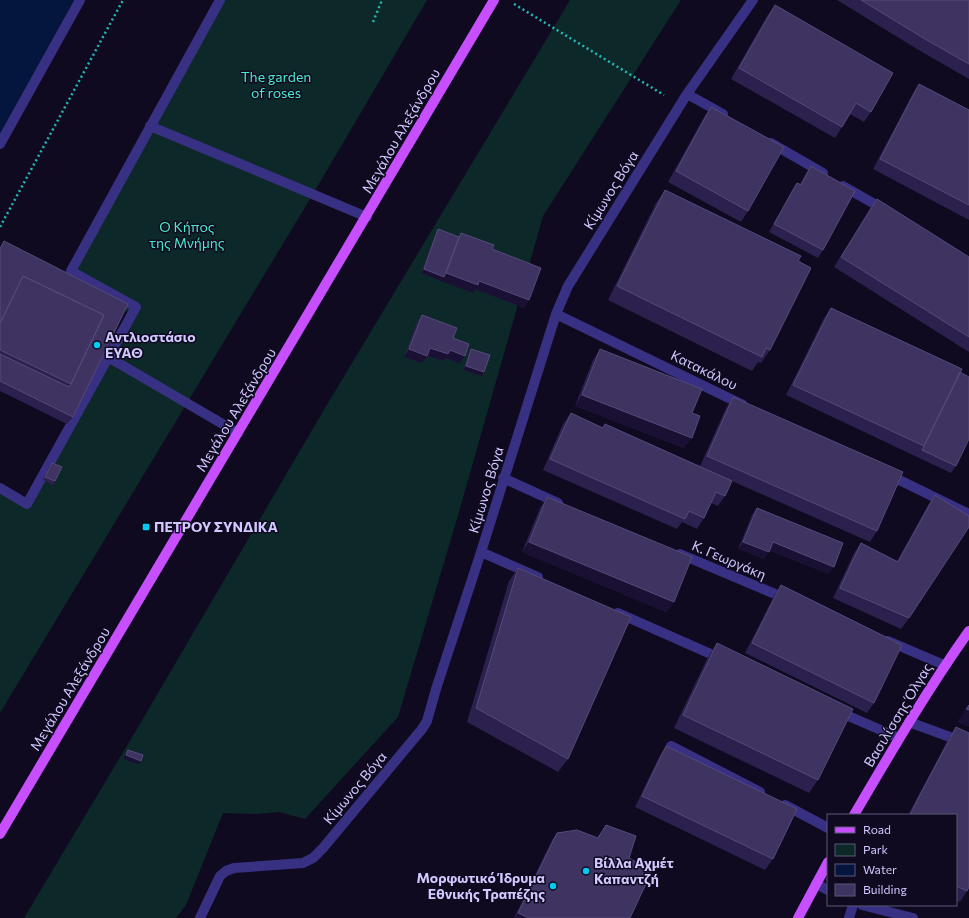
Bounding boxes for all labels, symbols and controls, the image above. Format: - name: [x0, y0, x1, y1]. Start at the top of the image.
- street label: Μεγάλου Αλεξάνδρου: [358, 65, 443, 196]
- park label: The garden of roses: [241, 68, 311, 101]
- street label: Κίμωνος Βόγα: [580, 147, 642, 232]
- park label: Ο Κήπος της Μνήμης: [149, 218, 225, 251]
- place label: Αντλιοστάσιο ΕΥΑΘ: [105, 328, 196, 361]
- marker: Αντλιοστάσιο ΕΥΑΘ: [92, 340, 102, 350]
- street label: Μεγάλου Αλεξάνδρου: [192, 345, 279, 475]
- street label: Κατακάλου: [668, 346, 741, 393]
- street label: Κίμωνος Βόγα: [464, 445, 507, 535]
- place label: ΠΕΤΡΟΥ ΣΥΝΔΙΚΑ: [154, 518, 278, 535]
- marker: ΠΕΤΡΟΥ ΣΥΝΔΙΚΑ: [141, 522, 151, 532]
- street label: Κ. Γεωργάκη: [689, 536, 769, 583]
- street label: Μεγάλου Αλεξάνδρου: [26, 624, 113, 754]
- street label: Βασιλίσσης Όλγας: [860, 660, 935, 770]
- street label: Κίμωνος Βόγα: [319, 748, 390, 827]
- legend: [827, 814, 957, 906]
- text: Road: [863, 822, 891, 836]
- text: Park: [863, 842, 889, 856]
- place label: Βίλλα Αχμέτ Καπαντζή: [594, 854, 674, 887]
- text: Water: [863, 862, 897, 876]
- marker: Βίλλα Αχμέτ Καπαντζή: [581, 866, 591, 876]
- place label: Μορφωτικό Ίδρυμα Εθνικής Τραπέζης: [416, 869, 545, 902]
- marker: Μορφωτικό Ίδρυμα Εθνικής Τραπέζης: [548, 881, 558, 891]
- text: Building: [863, 882, 907, 896]

